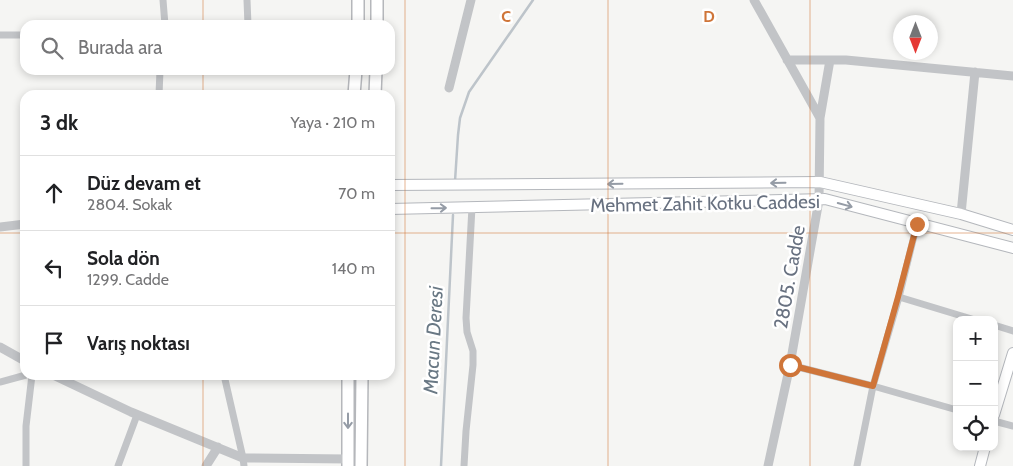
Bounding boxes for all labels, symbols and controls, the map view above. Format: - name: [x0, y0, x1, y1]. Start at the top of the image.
- text: C: [501, 7, 511, 26]
- text: D: [703, 7, 715, 26]
- north arrow: [893, 15, 938, 60]
- search box: [20, 20, 395, 75]
- icon: search: [38, 34, 66, 62]
- text: Burada ara: [78, 36, 162, 59]
- text: 3 dk: [40, 110, 78, 135]
- text: Yaya · 210 m: [291, 113, 375, 132]
- text: Düz devam et: [87, 172, 201, 195]
- one-way arrow: [770, 178, 786, 188]
- icon: ahead: [40, 179, 68, 207]
- one-way arrow: [607, 179, 624, 189]
- text: 70 m: [338, 184, 375, 203]
- street label: Mehmet Zahit Kotku Caddesi: [590, 190, 820, 217]
- text: 2804. Sokak: [87, 195, 172, 214]
- one-way arrow: [837, 201, 853, 210]
- one-way arrow: [430, 203, 446, 213]
- route end: [906, 213, 929, 236]
- street label: 2805. Cadde: [769, 223, 810, 331]
- text: Sola dön: [87, 247, 160, 270]
- icon: left: [40, 254, 68, 282]
- text: 140 m: [332, 259, 375, 278]
- text: 1299. Cadde: [87, 270, 169, 289]
- water label: Macun Deresi: [418, 285, 448, 396]
- map controls: [953, 316, 998, 451]
- button: +: [953, 316, 998, 361]
- icon: arrive: [40, 329, 68, 357]
- text: Varış noktası: [87, 332, 190, 355]
- route start: [779, 354, 802, 377]
- button: −: [953, 361, 998, 406]
- button: locate: [953, 406, 998, 451]
- one-way arrow: [343, 412, 353, 428]

